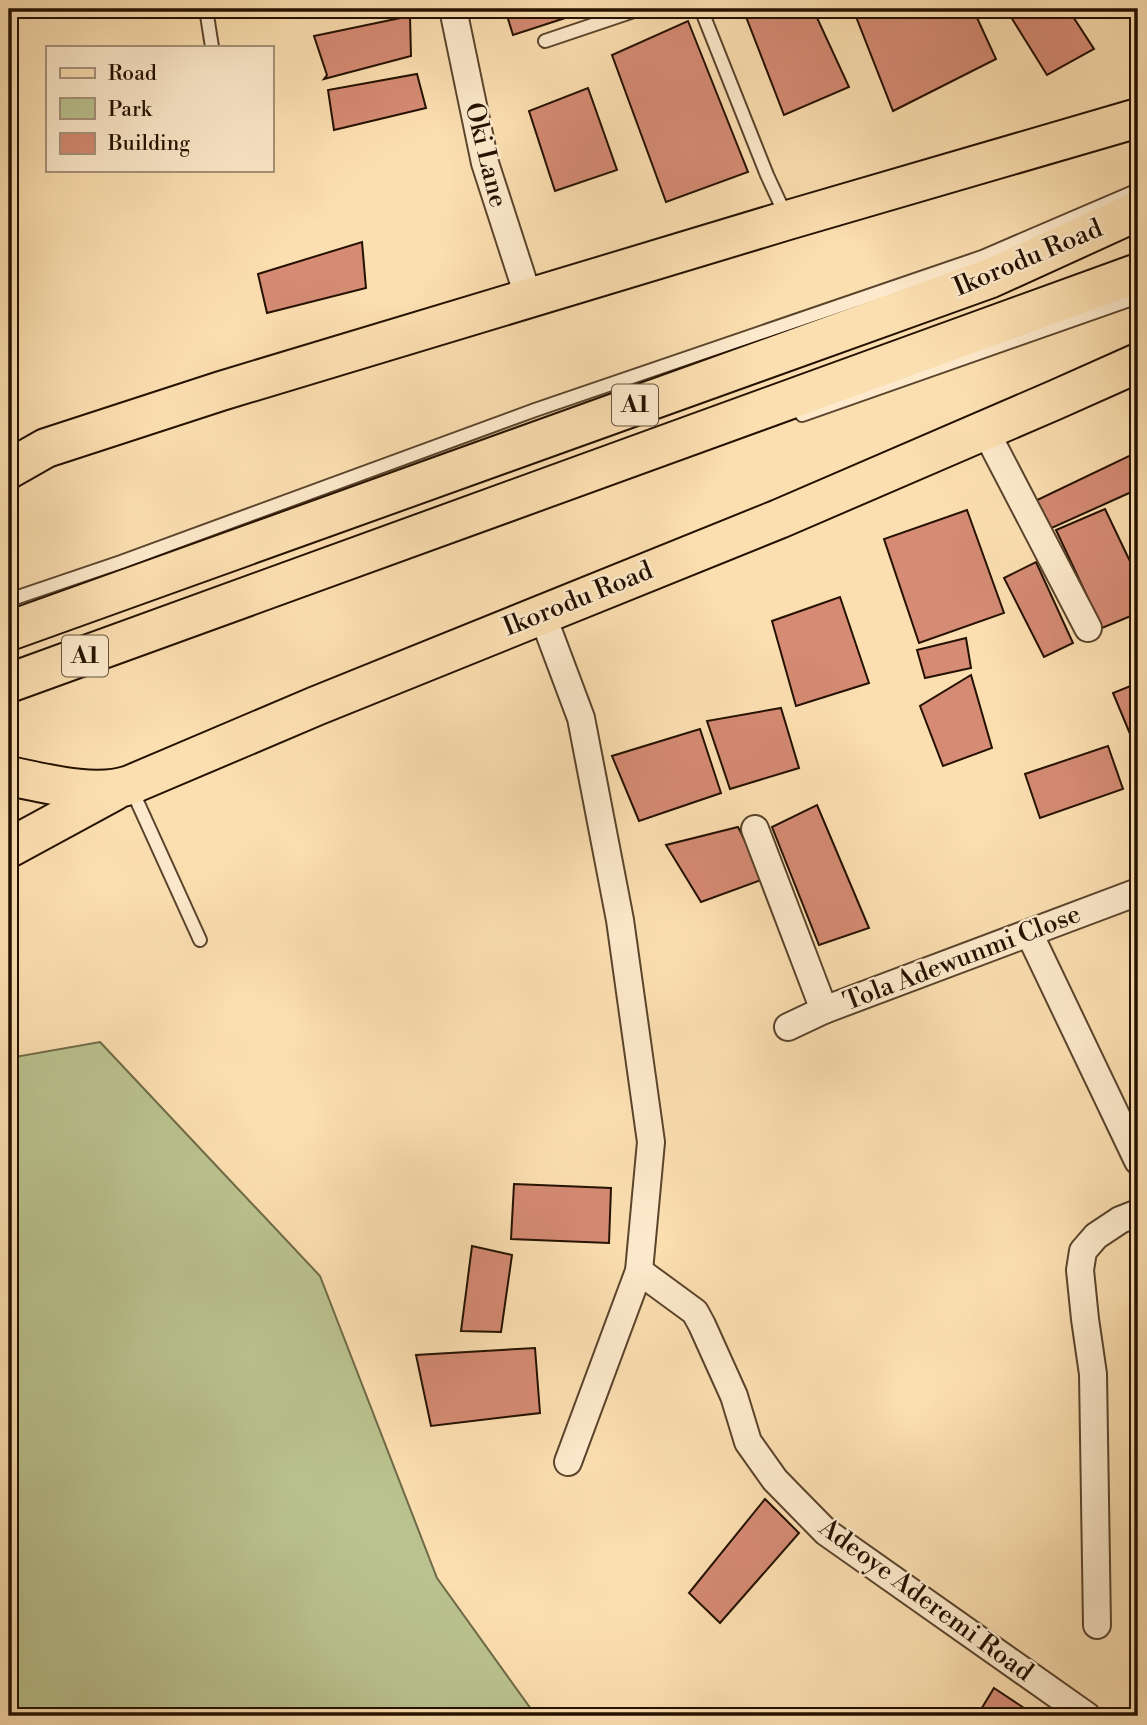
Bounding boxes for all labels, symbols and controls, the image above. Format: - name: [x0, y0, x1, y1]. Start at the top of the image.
- legend: [46, 46, 273, 172]
- text: Road: [108, 61, 157, 87]
- text: Park: [108, 97, 153, 123]
- street label: Oki Lane: [458, 99, 514, 211]
- text: Building: [107, 131, 190, 157]
- street label: Ikorodu Road: [949, 212, 1107, 304]
- road number: A1: [612, 384, 658, 426]
- street label: Ikorodu Road: [499, 554, 658, 644]
- road number: A1: [62, 636, 108, 676]
- street label: Tola Adewunmi Close: [839, 898, 1085, 1018]
- street label: Adeoye Aderemi Road: [812, 1511, 1039, 1688]

